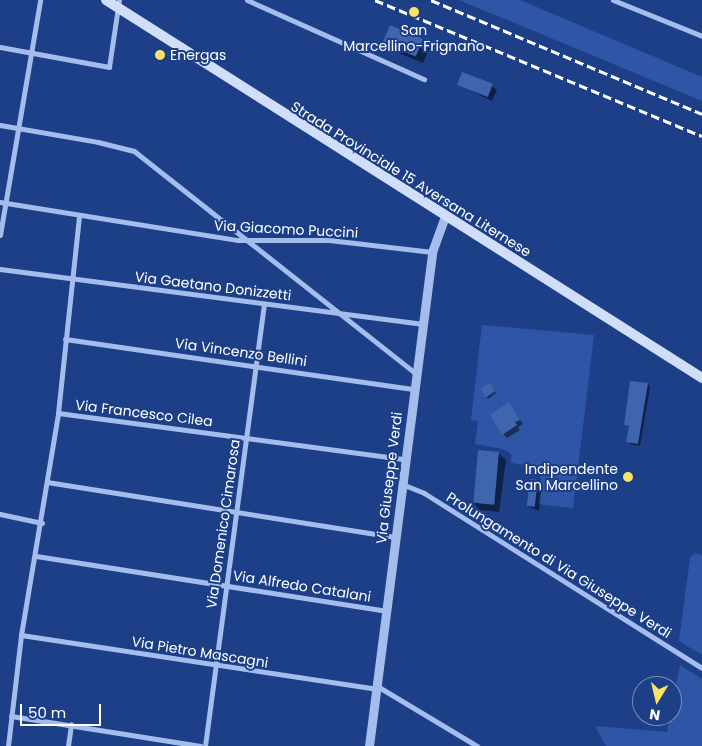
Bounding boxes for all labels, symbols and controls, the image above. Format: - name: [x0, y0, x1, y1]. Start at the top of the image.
- marker: San Marcellino-Frignano: [407, 5, 421, 19]
- place label: San Marcellino-Frignano: [343, 22, 485, 54]
- place label: Energas: [170, 47, 226, 63]
- marker: Energas: [154, 49, 166, 61]
- street label: Strada Provinciale 15 Aversana Liternese: [288, 98, 534, 260]
- street label: Via Giacomo Puccini: [213, 217, 359, 241]
- street label: Via Gaetano Donizzetti: [134, 268, 292, 304]
- street label: Via Vincenzo Bellini: [174, 334, 308, 370]
- street label: Via Francesco Cilea: [74, 396, 214, 430]
- street label: Via Giuseppe Verdi: [373, 411, 405, 545]
- street label: Via Domenico Cimarosa: [203, 438, 243, 610]
- place label: Indipendente San Marcellino: [515, 461, 618, 494]
- marker: Indipendente San Marcellino: [622, 471, 634, 483]
- street label: Prolungamento di Via Giuseppe Verdi: [443, 488, 675, 642]
- street label: Via Alfredo Catalani: [232, 567, 372, 605]
- street label: Via Pietro Mascagni: [131, 633, 269, 671]
- north arrow: [632, 676, 682, 726]
- scale bar: [22, 694, 104, 726]
- text: 50 m: [28, 702, 66, 723]
- text: N: [648, 704, 662, 726]

